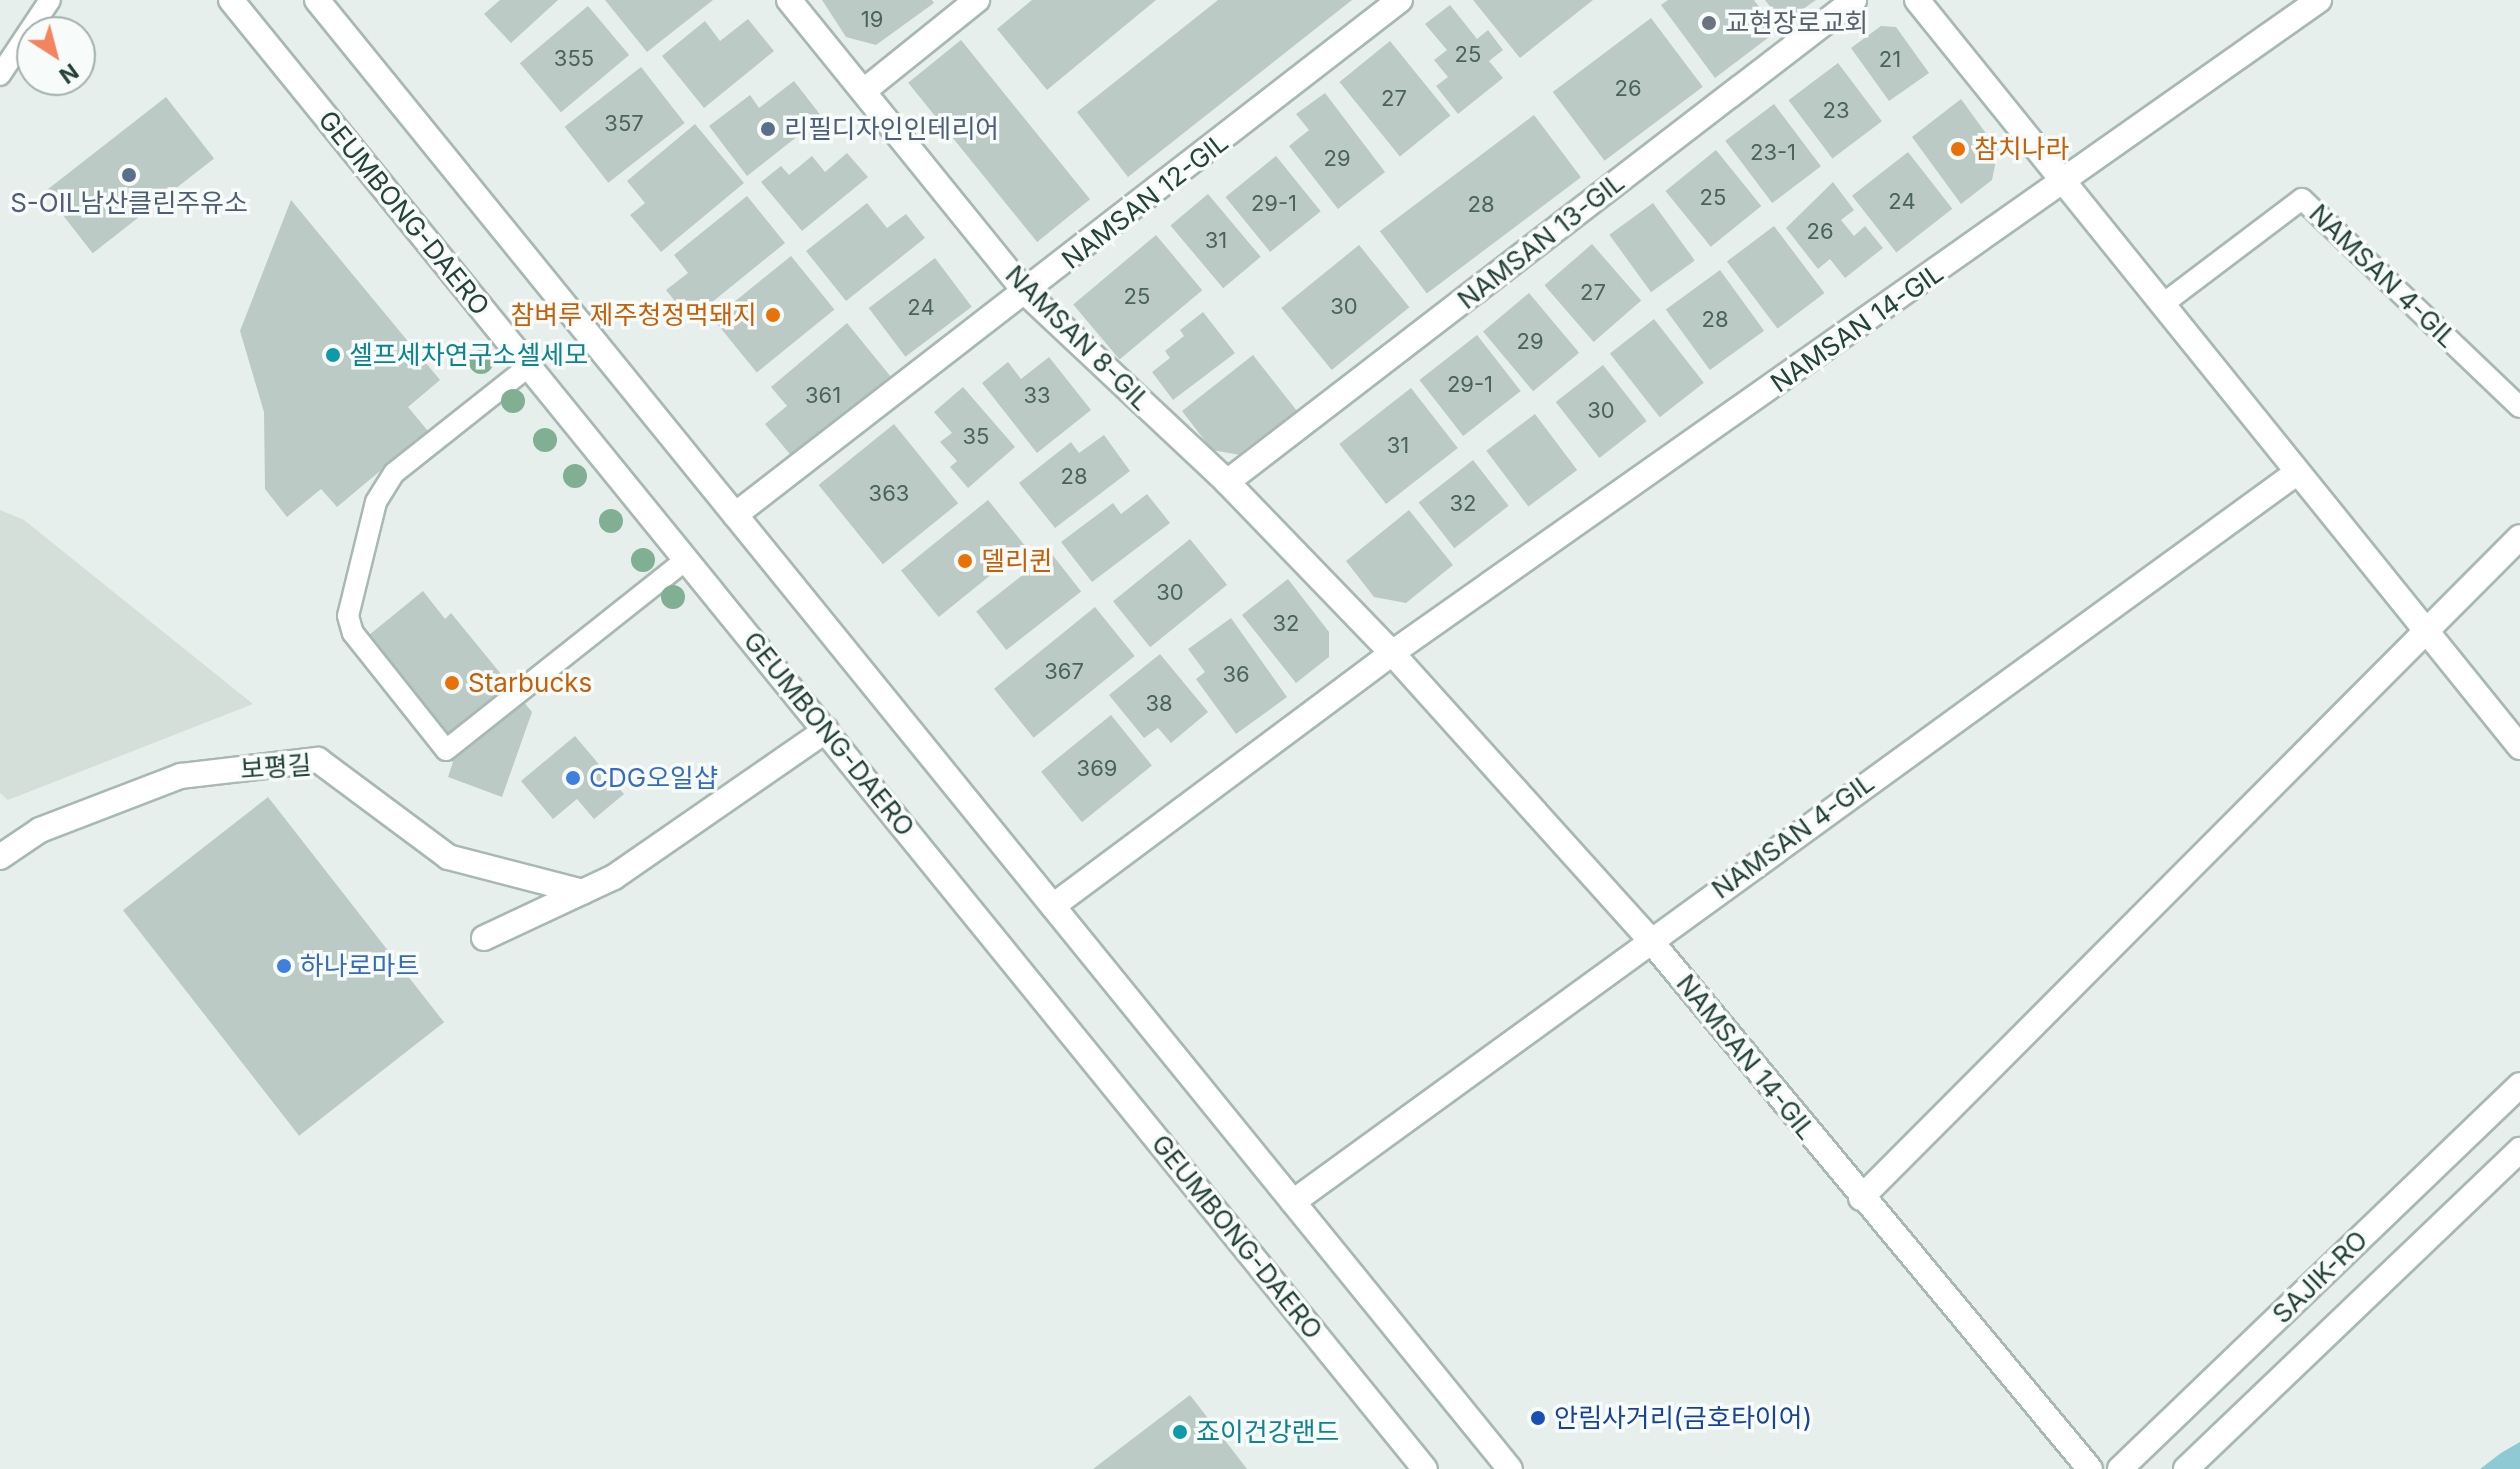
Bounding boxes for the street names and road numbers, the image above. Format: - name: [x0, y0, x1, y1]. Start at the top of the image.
- street label: GEUMBONG-DAERO: [312, 105, 496, 321]
- street label: NAMSAN 12-GIL: [1056, 127, 1234, 275]
- street label: NAMSAN 13-GIL: [1452, 166, 1630, 316]
- street label: NAMSAN 4-GIL: [2303, 198, 2463, 354]
- street label: NAMSAN 14-GIL: [1765, 257, 1949, 399]
- street label: NAMSAN 8-GIL: [999, 259, 1157, 417]
- street label: GEUMBONG-DAERO: [737, 626, 921, 842]
- street label: 보평길: [239, 749, 313, 785]
- street label: NAMSAN 4-GIL: [1706, 767, 1880, 905]
- street label: NAMSAN 14-GIL: [1670, 968, 1822, 1146]
- street label: GEUMBONG-DAERO: [1145, 1129, 1329, 1345]
- street label: SAJIK-RO: [2266, 1224, 2374, 1330]

